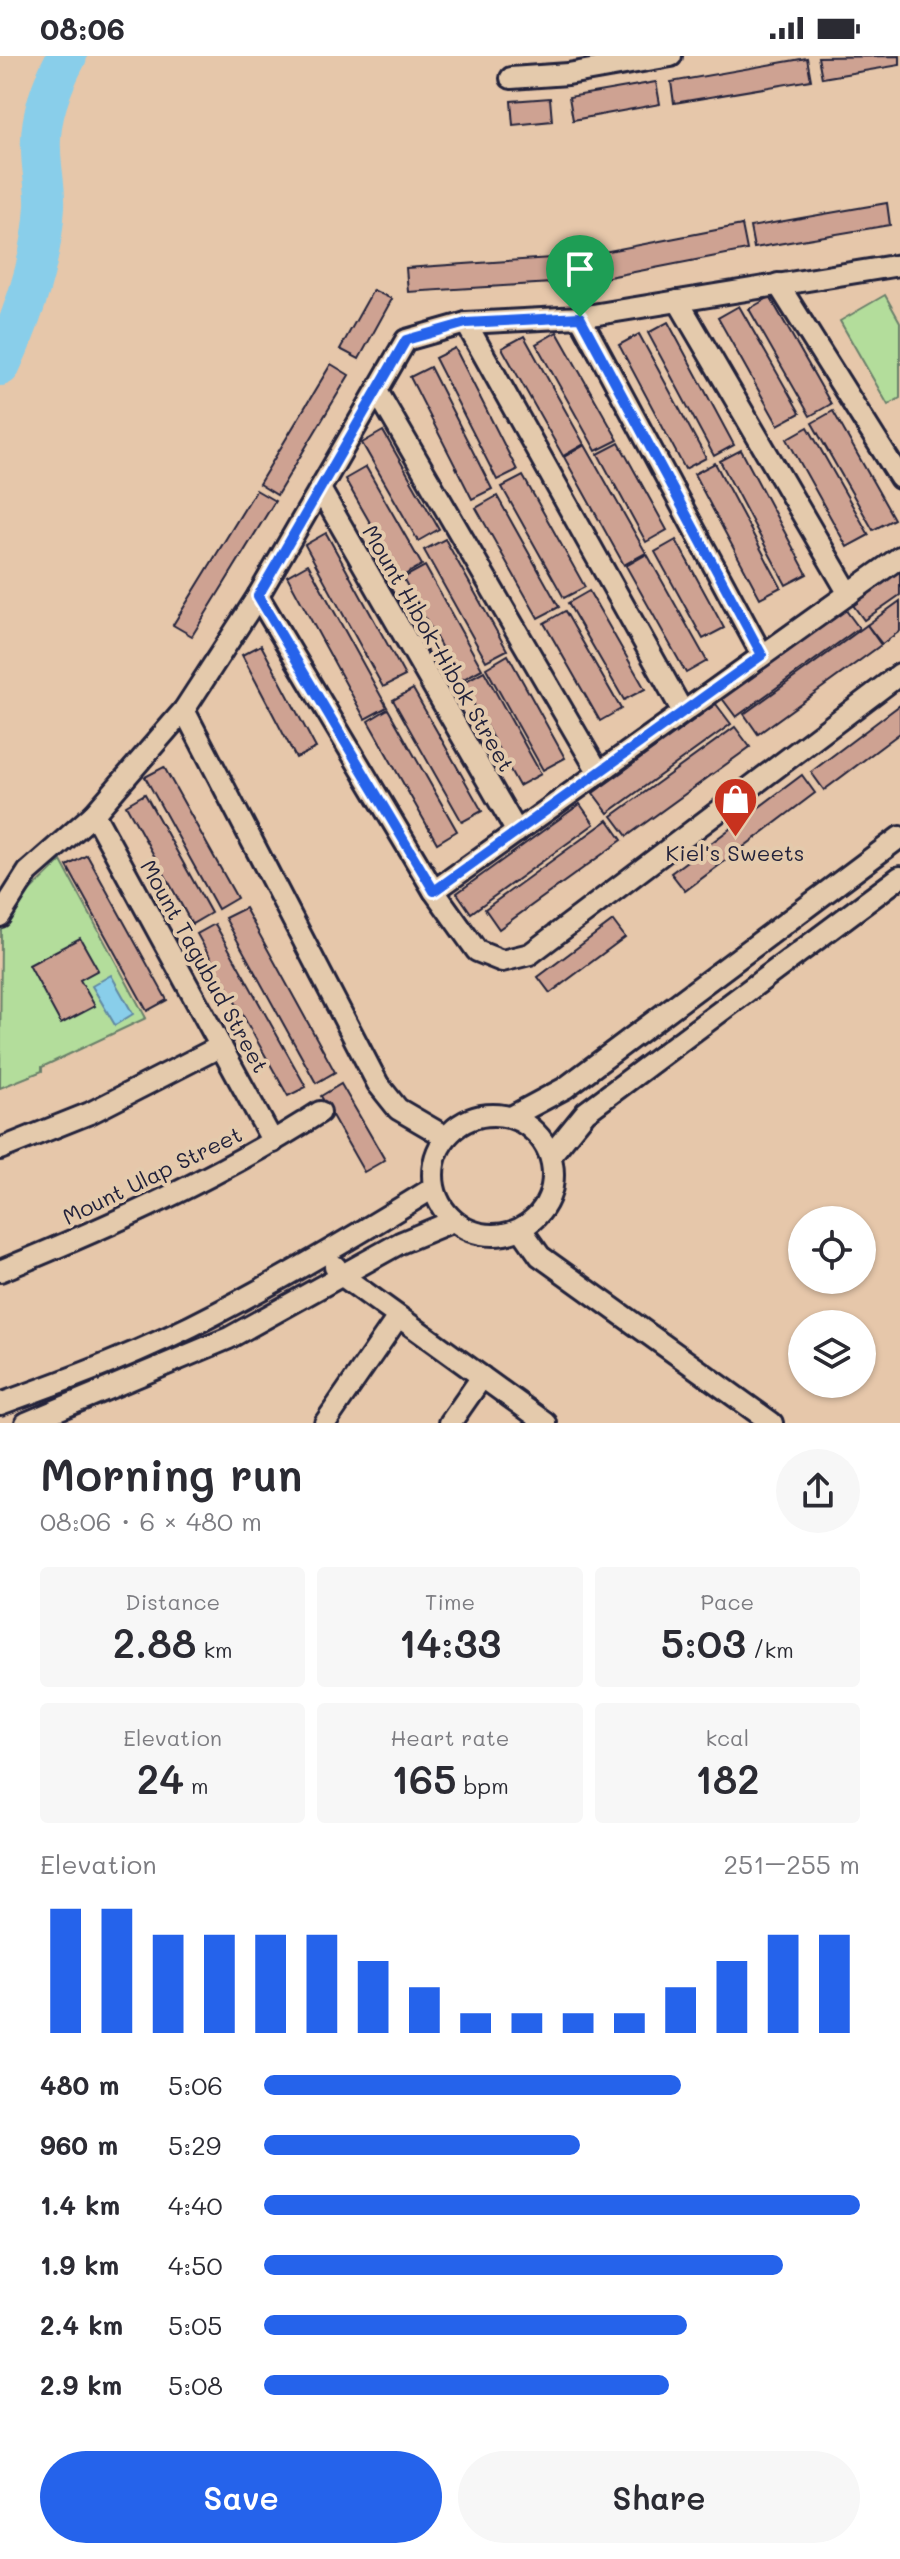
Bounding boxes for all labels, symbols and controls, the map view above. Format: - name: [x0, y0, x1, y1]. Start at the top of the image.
- text: 08:06: [40, 8, 125, 48]
- pin: [546, 235, 614, 317]
- icon: arrive: [558, 247, 602, 291]
- street label: Mount Hibok-Hibok Street: [356, 519, 522, 777]
- shop icon: Kiel's Sweets: [711, 775, 759, 838]
- place label: Kiel's Sweets: [666, 838, 804, 867]
- street label: Mount Tagubud Street: [134, 854, 276, 1078]
- street label: Mount Ulap Street: [58, 1119, 246, 1231]
- map controls: [788, 1206, 876, 1398]
- button: locate: [788, 1206, 876, 1294]
- button: layers: [788, 1310, 876, 1398]
- text: Morning run: [40, 1445, 303, 1502]
- button: share: [776, 1449, 860, 1533]
- text: 08:06 · 6 × 480 m: [40, 1504, 262, 1538]
- text: Distance: [125, 1587, 220, 1616]
- text: Time: [425, 1587, 475, 1616]
- text: Pace: [700, 1587, 754, 1616]
- text: 2.88: [113, 1616, 196, 1668]
- text: 14:33: [399, 1616, 501, 1668]
- text: 5:03: [661, 1616, 746, 1668]
- text: km: [196, 1635, 233, 1664]
- text: /km: [746, 1635, 794, 1664]
- text: Elevation: [123, 1723, 222, 1752]
- text: Heart rate: [391, 1723, 509, 1752]
- text: kcal: [705, 1723, 749, 1752]
- text: 24: [137, 1752, 184, 1804]
- text: 165: [391, 1752, 457, 1804]
- text: 182: [695, 1752, 760, 1804]
- text: m: [184, 1771, 208, 1800]
- text: bpm: [457, 1771, 509, 1800]
- text: Elevation: [40, 1847, 157, 1881]
- text: 251–255 m: [724, 1847, 860, 1881]
- text: 480 m: [40, 2068, 119, 2102]
- text: 5:06: [168, 2068, 223, 2102]
- text: 960 m: [40, 2128, 118, 2162]
- text: 5:29: [168, 2128, 221, 2162]
- text: 1.4 km: [40, 2188, 120, 2222]
- text: 4:40: [168, 2188, 223, 2222]
- text: 1.9 km: [40, 2248, 119, 2282]
- text: 4:50: [168, 2248, 223, 2282]
- text: 2.4 km: [40, 2308, 123, 2342]
- text: 5:05: [168, 2308, 222, 2342]
- text: 2.9 km: [40, 2368, 122, 2402]
- text: 5:08: [168, 2368, 223, 2402]
- button: Save: [40, 2451, 442, 2543]
- button: Share: [458, 2451, 860, 2543]

